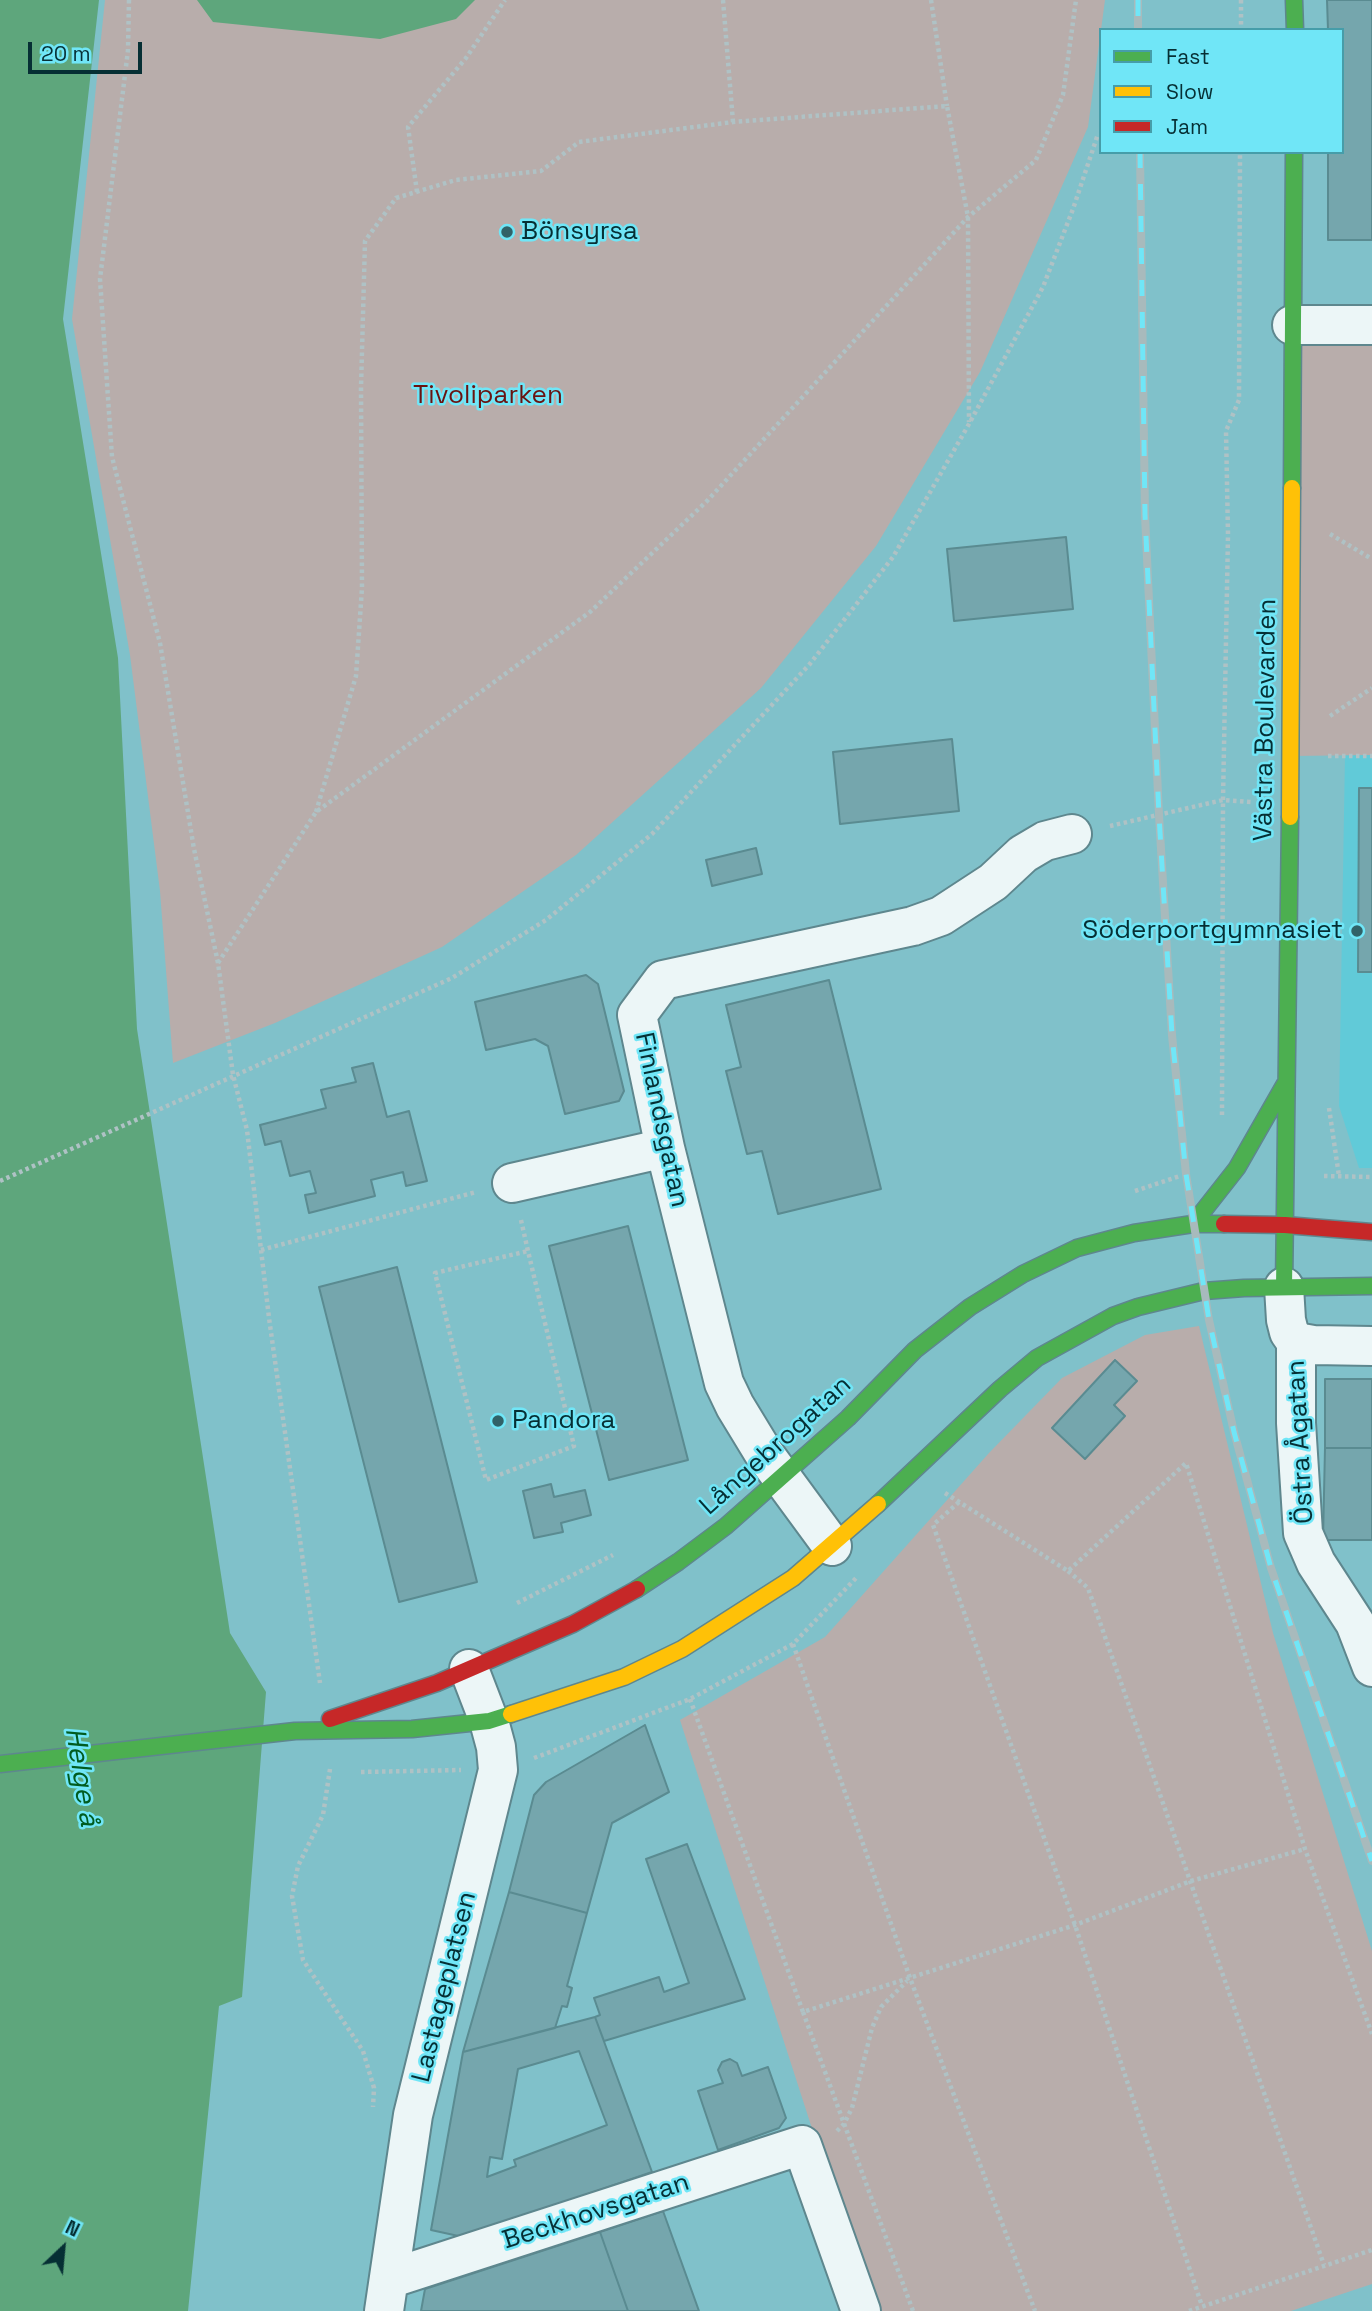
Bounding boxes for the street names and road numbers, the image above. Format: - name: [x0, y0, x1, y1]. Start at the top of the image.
- street label: Västra Boulevarden: [1248, 598, 1284, 842]
- street label: Finlandsgatan: [627, 1030, 695, 1210]
- street label: Östra Ågatan: [1281, 1359, 1321, 1525]
- street label: Långebrogatan: [694, 1370, 858, 1522]
- street label: Lastageplatsen: [406, 1889, 484, 2085]
- street label: Beckhovsgatan: [499, 2167, 693, 2257]

